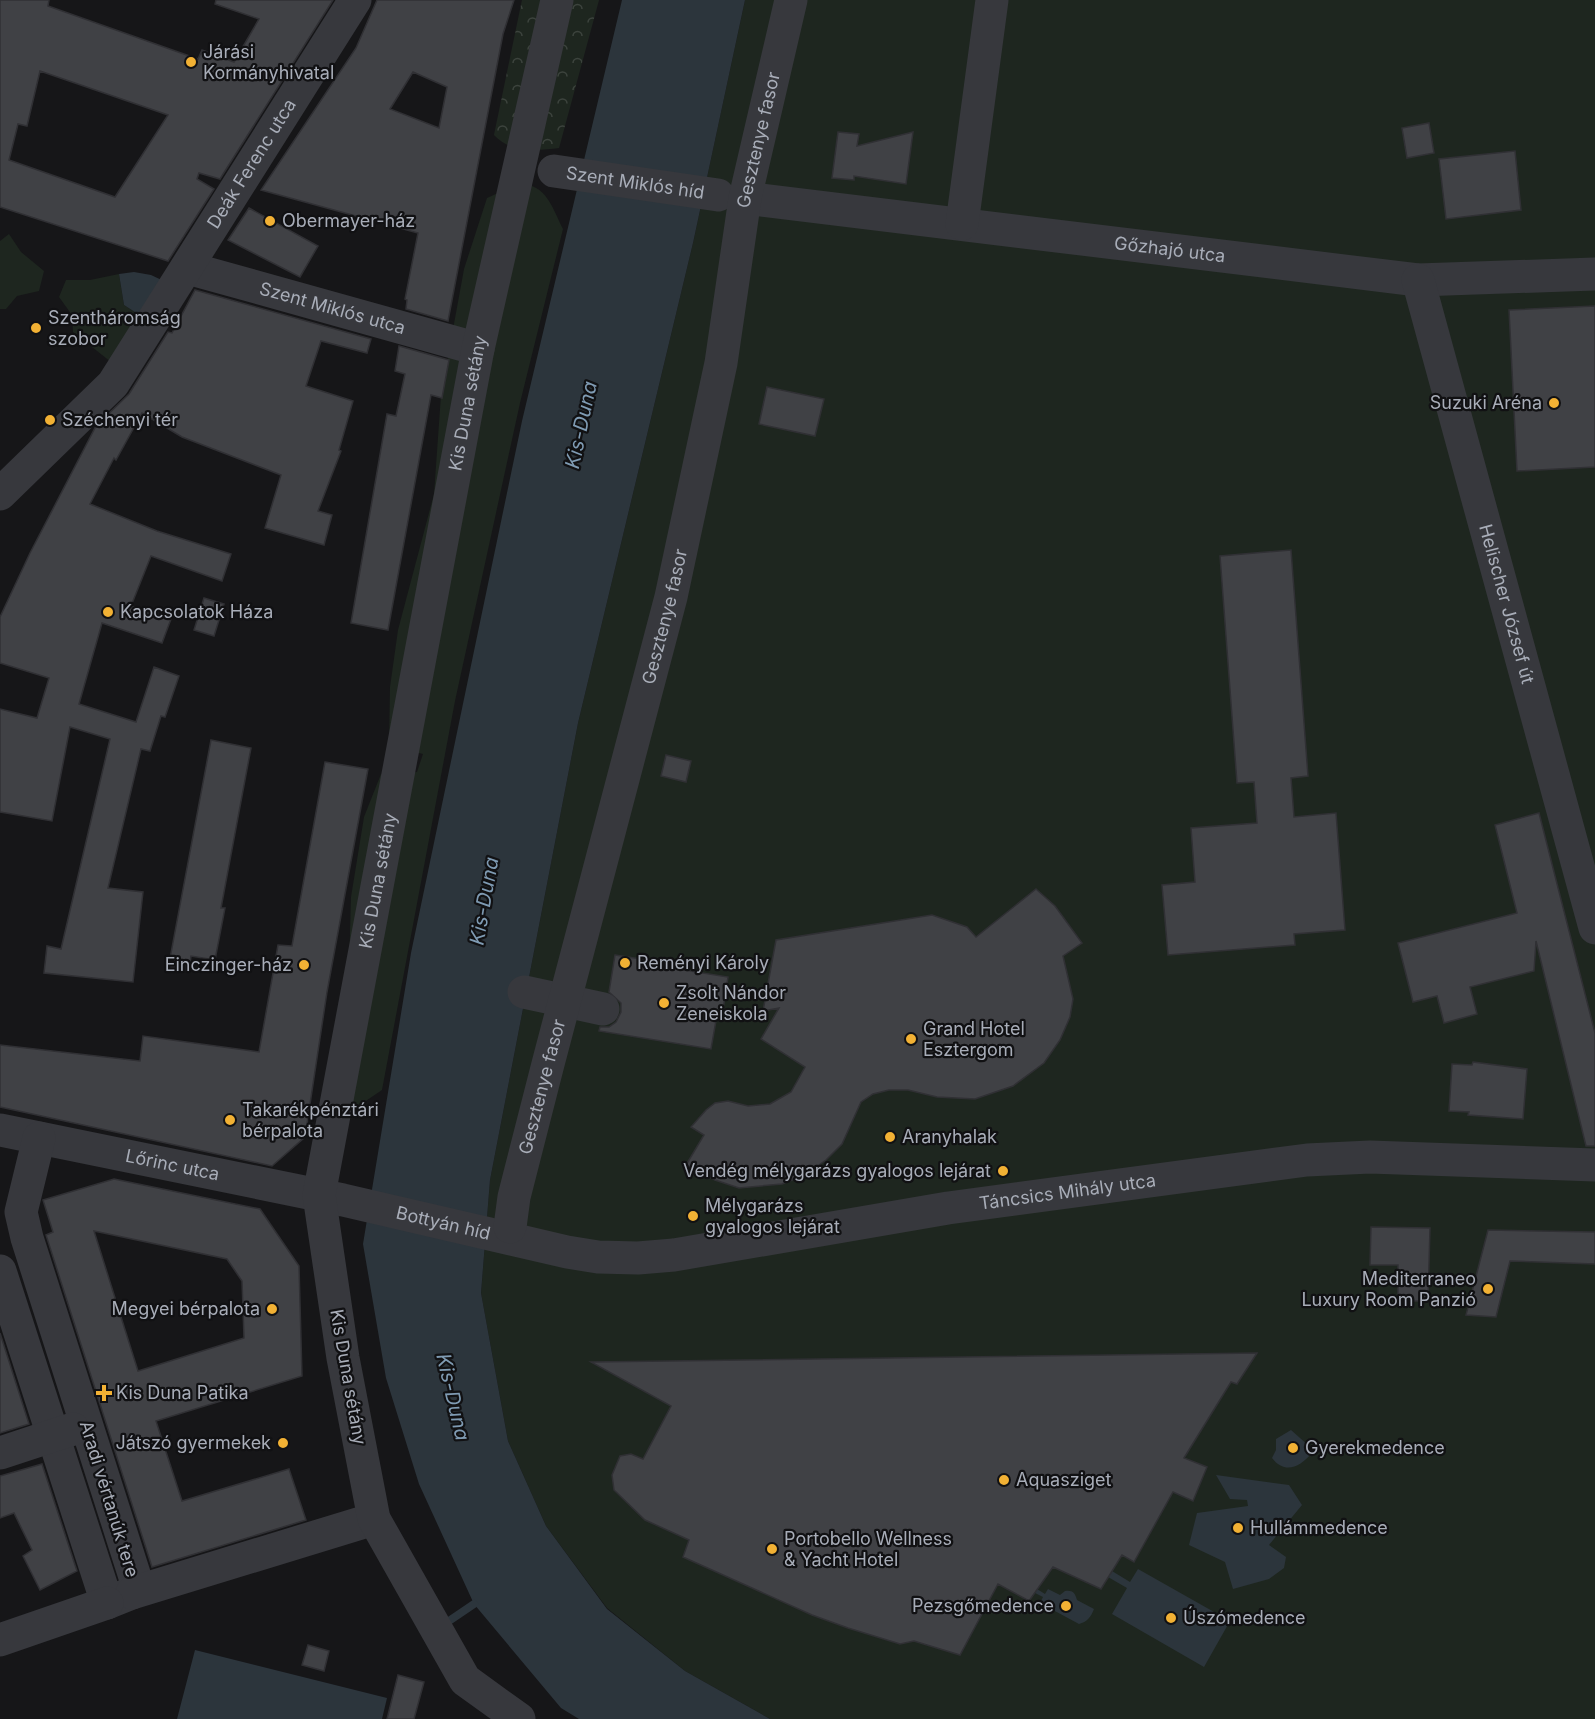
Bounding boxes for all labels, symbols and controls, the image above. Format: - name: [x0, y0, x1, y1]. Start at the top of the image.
- place label: Járási Kormányhivatal: [203, 41, 334, 83]
- marker: Járási Kormányhivatal: [184, 55, 198, 69]
- street label: Gesztenye fasor: [733, 70, 784, 209]
- street label: Deák Ferenc utca: [203, 95, 300, 232]
- street label: Szent Miklós híd: [565, 162, 706, 203]
- place label: Obermayer-ház: [282, 210, 415, 231]
- marker: Obermayer-ház: [263, 214, 277, 228]
- street label: Gőzhajó utca: [1113, 232, 1227, 266]
- street label: Szent Miklós utca: [257, 278, 408, 338]
- place label: Szentháromság szobor: [48, 307, 181, 349]
- marker: Szentháromság szobor: [29, 321, 43, 335]
- street label: Kis Duna sétány: [444, 333, 491, 472]
- water label: Kis-Duna: [560, 379, 602, 471]
- place label: Suzuki Aréna: [1430, 392, 1542, 413]
- marker: Suzuki Aréna: [1547, 396, 1561, 410]
- place label: Széchenyi tér: [62, 409, 178, 430]
- marker: Széchenyi tér: [43, 413, 57, 427]
- street label: Helischer József út: [1475, 522, 1539, 686]
- street label: Gesztenye fasor: [637, 547, 691, 687]
- place label: Kapcsolatok Háza: [120, 601, 273, 622]
- marker: Kapcsolatok Háza: [101, 605, 115, 619]
- street label: Kis Duna sétány: [355, 811, 401, 950]
- water label: Kis-Duna: [464, 855, 504, 947]
- place label: Reményi Károly: [637, 952, 769, 973]
- place label: Einczinger-ház: [165, 954, 292, 975]
- marker: Reményi Károly: [618, 956, 632, 970]
- marker: Einczinger-ház: [297, 958, 311, 972]
- place label: Zsolt Nándor Zeneiskola: [676, 982, 786, 1024]
- marker: Zsolt Nándor Zeneiskola: [657, 996, 671, 1010]
- street label: Gesztenye fasor: [514, 1017, 569, 1157]
- place label: Grand Hotel Esztergom: [923, 1018, 1025, 1060]
- marker: Grand Hotel Esztergom: [904, 1032, 918, 1046]
- place label: Takarékpénztári bérpalota: [242, 1099, 379, 1141]
- marker: Takarékpénztári bérpalota: [223, 1113, 237, 1127]
- place label: Aranyhalak: [902, 1126, 997, 1147]
- marker: Aranyhalak: [883, 1130, 897, 1144]
- street label: Lőrinc utca: [124, 1145, 221, 1185]
- place label: Vendég mélygarázs gyalogos lejárat: [683, 1160, 991, 1181]
- marker: Vendég mélygarázs gyalogos lejárat: [996, 1164, 1010, 1178]
- street label: Táncsics Mihály utca: [978, 1169, 1157, 1214]
- place label: Mélygarázs gyalogos lejárat: [705, 1195, 840, 1237]
- street label: Bottyán híd: [394, 1202, 493, 1244]
- marker: Mélygarázs gyalogos lejárat: [686, 1209, 700, 1223]
- place label: Mediterraneo Luxury Room Panzió: [1301, 1268, 1476, 1310]
- marker: Mediterraneo Luxury Room Panzió: [1481, 1282, 1495, 1296]
- place label: Megyei bérpalota: [111, 1298, 260, 1319]
- marker: Megyei bérpalota: [265, 1302, 279, 1316]
- street label: Kis Duna sétány: [326, 1307, 371, 1446]
- water label: Kis-Duna: [431, 1351, 475, 1443]
- place label: Kis Duna Patika: [116, 1382, 249, 1403]
- marker: Kis Duna Patika: [97, 1386, 111, 1400]
- street label: Aradi vértanúk tere: [76, 1418, 143, 1580]
- place label: Játszó gyermekek: [115, 1432, 271, 1453]
- marker: Játszó gyermekek: [276, 1436, 290, 1450]
- place label: Gyerekmedence: [1305, 1437, 1445, 1458]
- marker: Gyerekmedence: [1286, 1441, 1300, 1455]
- place label: Aquasziget: [1016, 1469, 1112, 1490]
- marker: Aquasziget: [997, 1473, 1011, 1487]
- place label: Hullámmedence: [1250, 1517, 1388, 1538]
- marker: Hullámmedence: [1231, 1521, 1245, 1535]
- place label: Portobello Wellness & Yacht Hotel: [784, 1528, 952, 1570]
- marker: Portobello Wellness & Yacht Hotel: [765, 1542, 779, 1556]
- place label: Pezsgőmedence: [912, 1595, 1054, 1616]
- marker: Pezsgőmedence: [1059, 1599, 1073, 1613]
- place label: Úszómedence: [1183, 1606, 1306, 1628]
- marker: Úszómedence: [1164, 1611, 1178, 1625]

